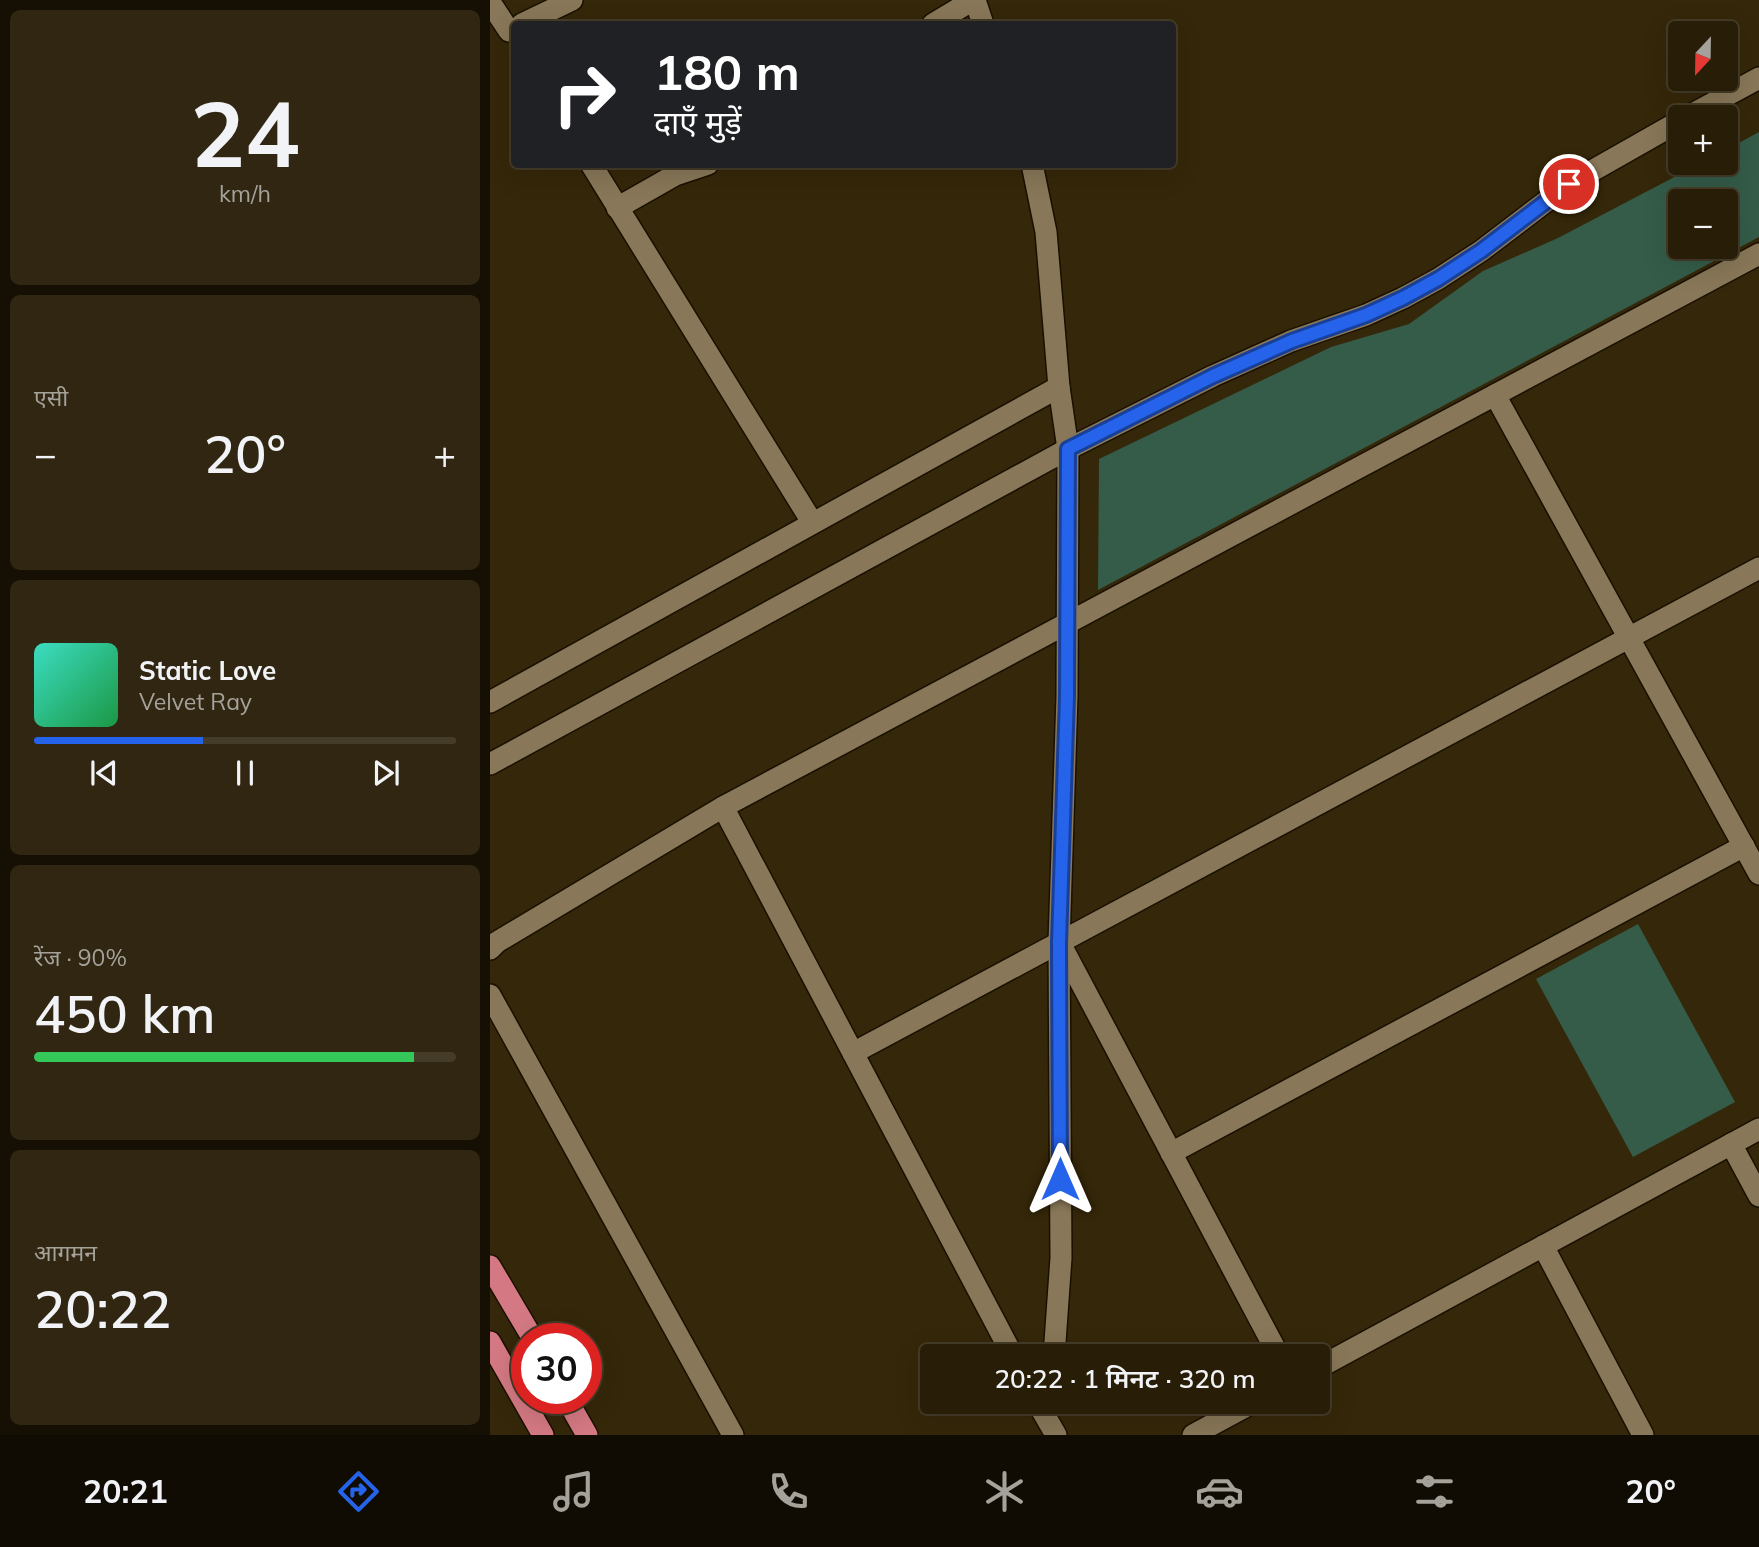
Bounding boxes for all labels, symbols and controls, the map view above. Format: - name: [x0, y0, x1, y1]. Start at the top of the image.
- north arrow: [1668, 21, 1738, 91]
- map controls: [1668, 21, 1738, 259]
- text: 180 m: [654, 41, 800, 102]
- icon: right: [539, 49, 630, 140]
- text: 24: [190, 76, 300, 190]
- text: दाएँ मुड़ें: [654, 102, 742, 142]
- button: +: [1668, 105, 1738, 175]
- pin: [1539, 154, 1599, 214]
- icon: arrive: [1550, 165, 1588, 203]
- text: km/h: [219, 179, 271, 208]
- button: −: [1668, 189, 1738, 259]
- text: एसी: [34, 383, 68, 412]
- text: 20°: [204, 421, 286, 486]
- text: −: [34, 430, 57, 478]
- text: +: [433, 430, 456, 478]
- text: Static Love: [139, 654, 276, 687]
- text: Velvet Ray: [139, 687, 252, 716]
- icon: previous: [85, 754, 123, 792]
- icon: pause: [226, 754, 264, 792]
- icon: next: [367, 754, 405, 792]
- text: रेंज · 90%: [34, 943, 127, 972]
- text: 450 km: [34, 981, 215, 1046]
- position arrow: [1023, 1142, 1097, 1216]
- text: आगमन: [34, 1238, 97, 1267]
- text: 20:22: [34, 1276, 171, 1341]
- speed limit sign: 30: [511, 1323, 602, 1414]
- text: 20:22 · 1 मिनट · 320 m: [995, 1362, 1255, 1395]
- icon: directions: [334, 1467, 383, 1516]
- icon: music: [549, 1467, 598, 1516]
- icon: phone: [764, 1467, 813, 1516]
- icon: climate: [980, 1467, 1029, 1516]
- icon: car: [1195, 1467, 1244, 1516]
- icon: filters: [1410, 1467, 1459, 1516]
- text: 20:21: [83, 1471, 168, 1511]
- text: 20°: [1625, 1471, 1676, 1511]

